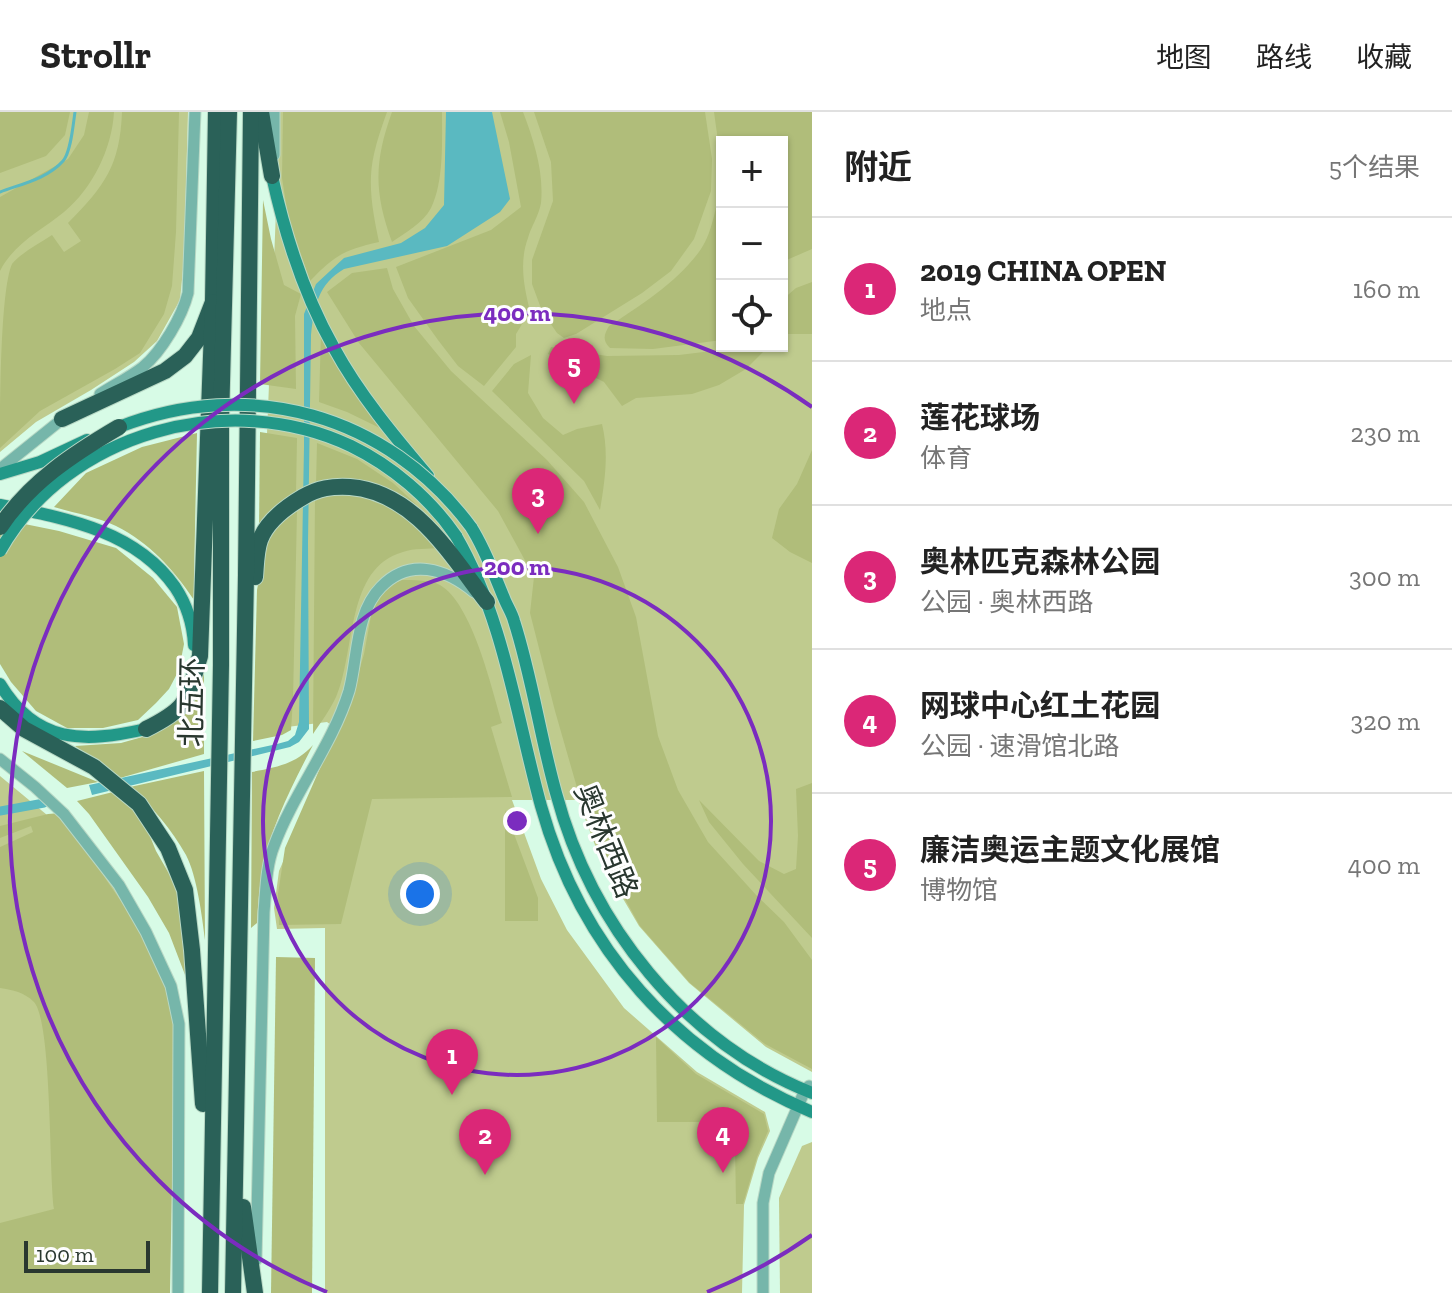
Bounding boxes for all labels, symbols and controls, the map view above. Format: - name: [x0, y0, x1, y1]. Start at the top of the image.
- text: Strollr: [40, 32, 151, 78]
- text: 地图: [1156, 41, 1212, 74]
- text: 路线: [1256, 41, 1312, 74]
- text: 收藏: [1356, 41, 1412, 74]
- map controls: [716, 136, 788, 352]
- button: +: [716, 136, 788, 208]
- text: 附近: [844, 147, 912, 188]
- text: 5个结果: [1329, 151, 1420, 183]
- button: −: [716, 208, 788, 280]
- text: 2019 CHINA OPEN: [920, 253, 1167, 289]
- text: 1: [865, 273, 875, 305]
- text: 160 m: [1353, 273, 1420, 305]
- button: locate: [716, 280, 788, 352]
- text: 地点: [920, 294, 972, 326]
- text: 400 m: [484, 298, 550, 327]
- pin: 5: [548, 338, 600, 404]
- text: 莲花球场: [920, 400, 1040, 436]
- text: 2: [863, 417, 877, 449]
- text: 230 m: [1351, 417, 1420, 449]
- text: 体育: [920, 442, 972, 474]
- pin: 3: [512, 468, 564, 534]
- text: 奥林匹克森林公园: [920, 544, 1160, 580]
- text: 200 m: [484, 552, 550, 581]
- text: 3: [863, 561, 877, 593]
- text: 300 m: [1349, 561, 1420, 593]
- text: 公园 · 奥林西路: [920, 586, 1094, 618]
- street label: 北五环: [173, 657, 211, 747]
- text: 网球中心红土花园: [920, 688, 1160, 724]
- text: 4: [863, 705, 877, 737]
- text: 320 m: [1351, 705, 1420, 737]
- text: 公园 · 速滑馆北路: [920, 730, 1120, 762]
- street label: 奥林西路: [567, 779, 645, 903]
- centre of rings: [503, 807, 531, 835]
- text: 廉洁奥运主题文化展馆: [920, 832, 1220, 868]
- text: 5: [863, 849, 877, 881]
- text: 400 m: [1348, 849, 1420, 881]
- your location: [400, 874, 440, 914]
- text: 博物馆: [920, 874, 998, 906]
- pin: 1: [426, 1029, 478, 1095]
- pin: 4: [697, 1107, 749, 1173]
- pin: 2: [459, 1109, 511, 1175]
- scale bar: [24, 1237, 150, 1273]
- text: 100 m: [36, 1241, 94, 1268]

